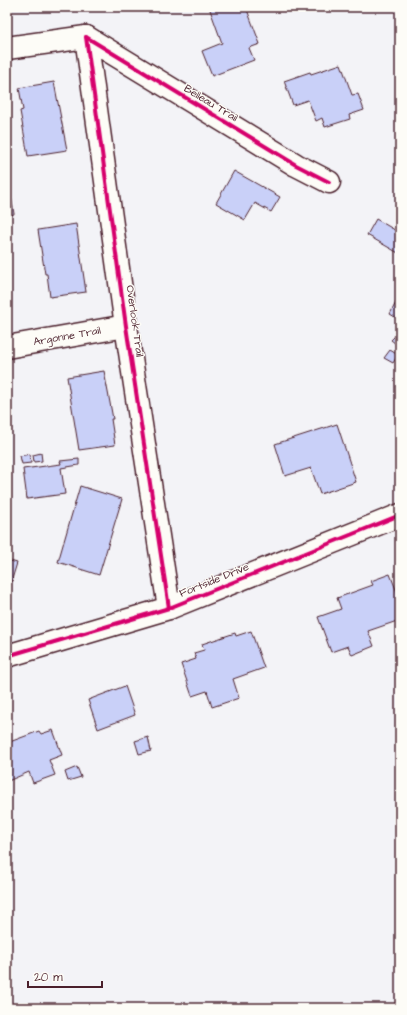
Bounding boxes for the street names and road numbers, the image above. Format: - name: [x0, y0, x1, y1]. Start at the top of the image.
- street label: Belleau Trail: [181, 81, 241, 125]
- street label: Overlook Trail: [123, 284, 147, 358]
- street label: Argonne Trail: [32, 323, 102, 350]
- street label: Fortside Drive: [177, 559, 251, 601]

